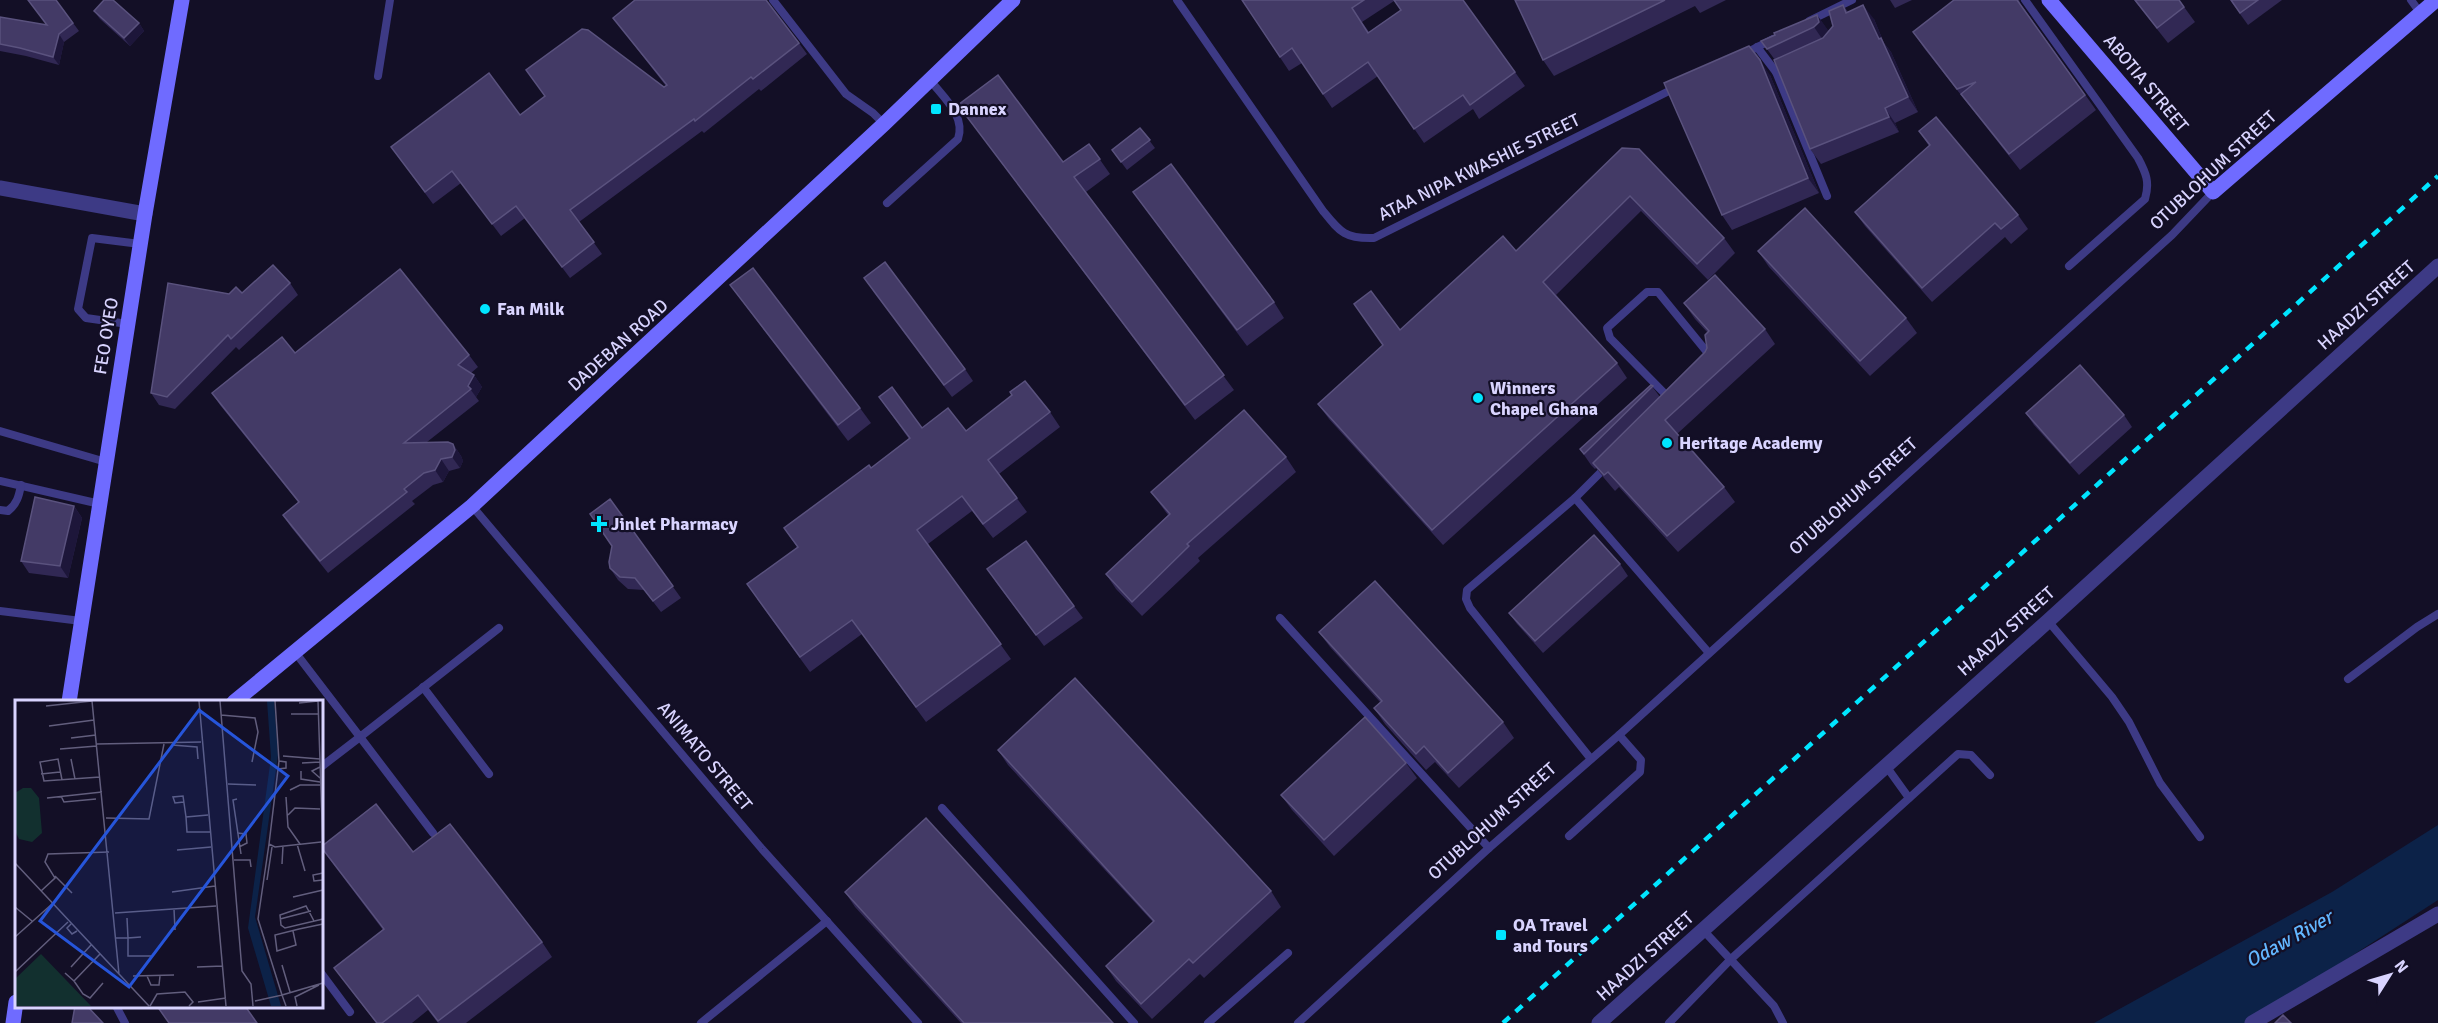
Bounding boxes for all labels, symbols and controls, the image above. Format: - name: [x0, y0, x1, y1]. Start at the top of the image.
- street label: ABOTIA STREET: [2099, 30, 2193, 136]
- place label: Dannex: [948, 98, 1007, 120]
- marker: Dannex: [929, 102, 943, 116]
- street label: OTUBLOHUM STREET: [2145, 106, 2281, 234]
- street label: ATAA NIPA KWASHIE STREET: [1375, 108, 1584, 225]
- street label: HAADZI STREET: [2313, 255, 2419, 354]
- street label: DADEBAN ROAD: [563, 294, 673, 396]
- street label: FEO OYEO: [89, 296, 123, 376]
- place label: Fan Milk: [497, 298, 565, 320]
- marker: Fan Milk: [478, 302, 492, 316]
- place label: Winners Chapel Ghana: [1490, 377, 1598, 420]
- marker: Winners Chapel Ghana: [1471, 391, 1485, 405]
- place label: Heritage Academy: [1679, 432, 1822, 454]
- street label: OTUBLOHUM STREET: [1784, 433, 1922, 559]
- marker: Heritage Academy: [1660, 436, 1674, 450]
- place label: Jinlet Pharmacy: [611, 513, 738, 535]
- marker: Jinlet Pharmacy: [592, 517, 606, 531]
- street label: HAADZI STREET: [1953, 581, 2059, 680]
- street label: ANIMATO STREET: [653, 697, 757, 815]
- inset map: [15, 700, 322, 1008]
- street label: OTUBLOHUM STREET: [1423, 758, 1561, 884]
- water label: Odaw River: [2241, 904, 2339, 973]
- street label: HAADZI STREET: [1592, 906, 1698, 1005]
- place label: OA Travel and Tours: [1513, 914, 1588, 957]
- marker: OA Travel and Tours: [1494, 928, 1508, 942]
- north arrow: [2360, 945, 2420, 1005]
- text: N: [2390, 956, 2413, 977]

